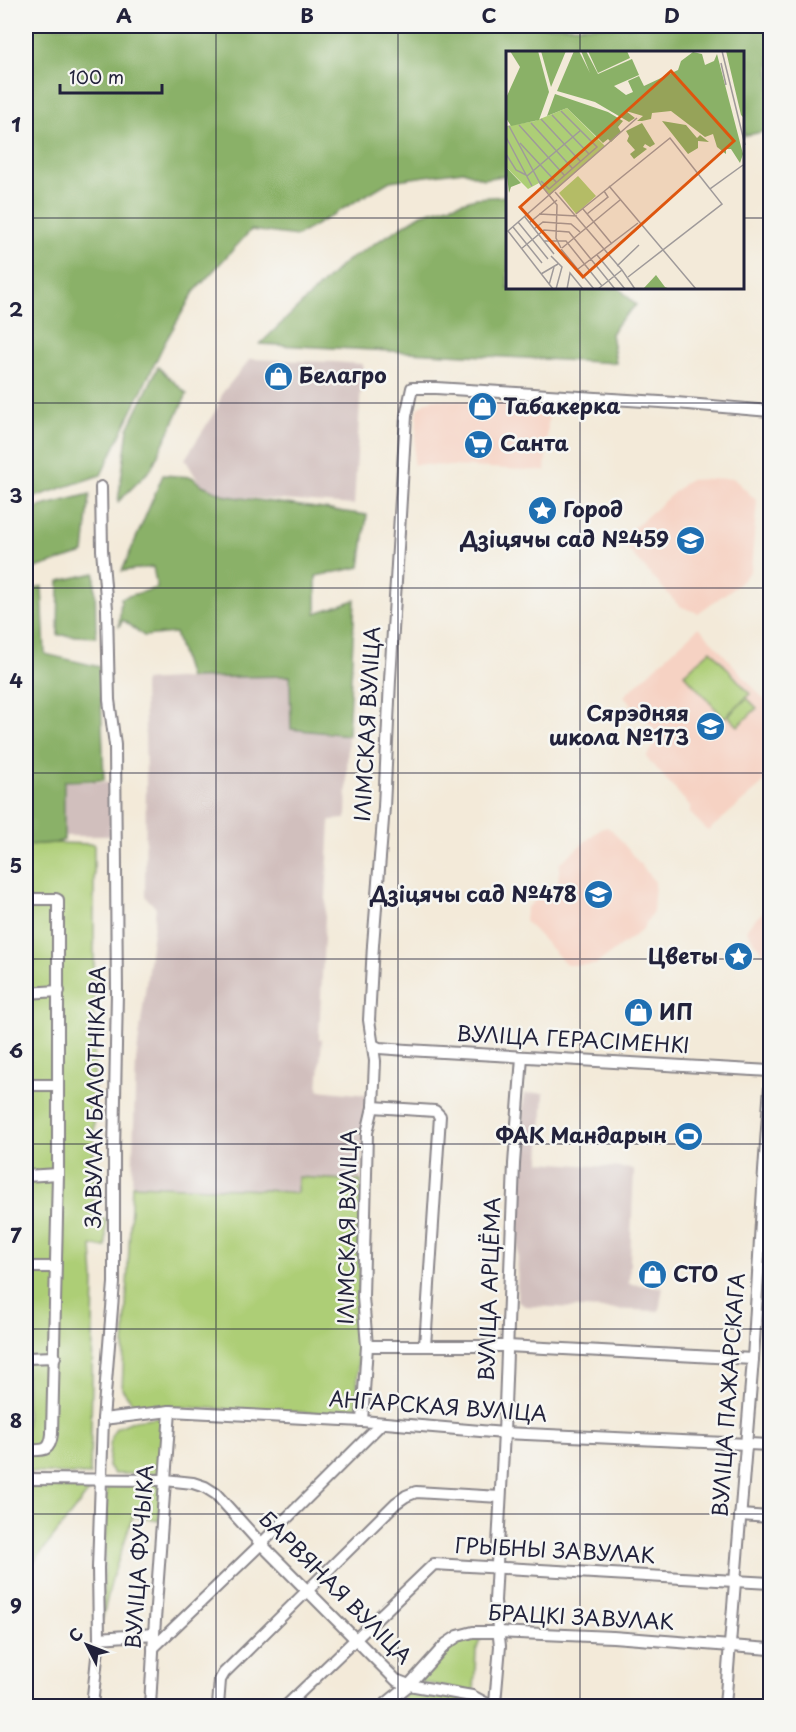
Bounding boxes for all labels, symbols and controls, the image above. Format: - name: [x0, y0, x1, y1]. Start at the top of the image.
- text: A: [116, 0, 132, 30]
- text: B: [300, 0, 314, 30]
- text: C: [481, 0, 497, 30]
- text: D: [664, 0, 680, 30]
- inset map: [506, 51, 745, 290]
- scale bar: [60, 57, 162, 95]
- text: 100 m: [69, 63, 124, 90]
- text: 1: [11, 109, 21, 139]
- text: 2: [9, 294, 23, 324]
- place label: Белагро: [299, 358, 387, 390]
- shop icon: Белагро: [262, 360, 294, 392]
- place label: Табакерка: [503, 389, 620, 421]
- shop icon: Табакерка: [466, 391, 498, 423]
- place label: Санта: [500, 426, 569, 458]
- supermarket icon: Санта: [463, 428, 495, 460]
- text: 3: [9, 480, 23, 510]
- place label: Город: [563, 492, 623, 524]
- place icon: Город: [526, 494, 558, 526]
- place label: Дзіцячы сад №459: [460, 522, 669, 554]
- school or university icon: Дзіцячы сад №459: [674, 524, 706, 556]
- street label: ІЛІМСКАЯ ВУЛІЦА: [345, 625, 387, 822]
- text: 4: [9, 665, 23, 695]
- place label: Сярэдняя школа №173: [549, 696, 689, 752]
- school or university icon: Сярэдняя школа №173: [694, 710, 726, 742]
- text: 5: [10, 850, 22, 880]
- place label: Дзіцячы сад №478: [369, 877, 577, 909]
- school or university icon: Дзіцячы сад №478: [582, 879, 614, 911]
- place label: Цветы: [648, 939, 718, 971]
- place icon: Цветы: [723, 941, 755, 973]
- street label: ЗАВУЛАК БАЛОТНІКАВА: [76, 965, 112, 1228]
- place label: ИП: [659, 995, 693, 1027]
- shop icon: ИП: [622, 997, 654, 1029]
- street label: ВУЛІЦА ГЕРАСІМЕНКІ: [456, 1016, 691, 1060]
- text: 6: [9, 1035, 23, 1065]
- place label: ФАК Мандарын: [495, 1118, 667, 1150]
- sports icon: ФАК Мандарын: [672, 1120, 704, 1152]
- street label: ІЛІМСКАЯ ВУЛІЦА: [328, 1129, 364, 1325]
- street label: ВУЛІЦА АРЦЁМА: [469, 1196, 507, 1382]
- text: 7: [10, 1220, 22, 1250]
- place label: СТО: [673, 1257, 718, 1289]
- shop icon: СТО: [636, 1259, 668, 1291]
- street label: ВУЛІЦА ПАЖАРСКАГА: [703, 1271, 752, 1518]
- street label: АНГАРСКАЯ ВУЛІЦА: [328, 1381, 548, 1429]
- text: 8: [10, 1405, 22, 1435]
- street label: ВУЛІЦА ФУЧЫКА: [116, 1463, 160, 1650]
- street label: БАРВЯНАЯ ВУЛІЦА: [252, 1503, 420, 1671]
- street label: ГРЫБНЫ ЗАВУЛАК: [454, 1528, 656, 1570]
- text: 9: [10, 1590, 22, 1620]
- street label: БРАЦКІ ЗАВУЛАК: [487, 1595, 675, 1637]
- north arrow: [57, 1615, 117, 1675]
- text: С: [62, 1622, 88, 1647]

